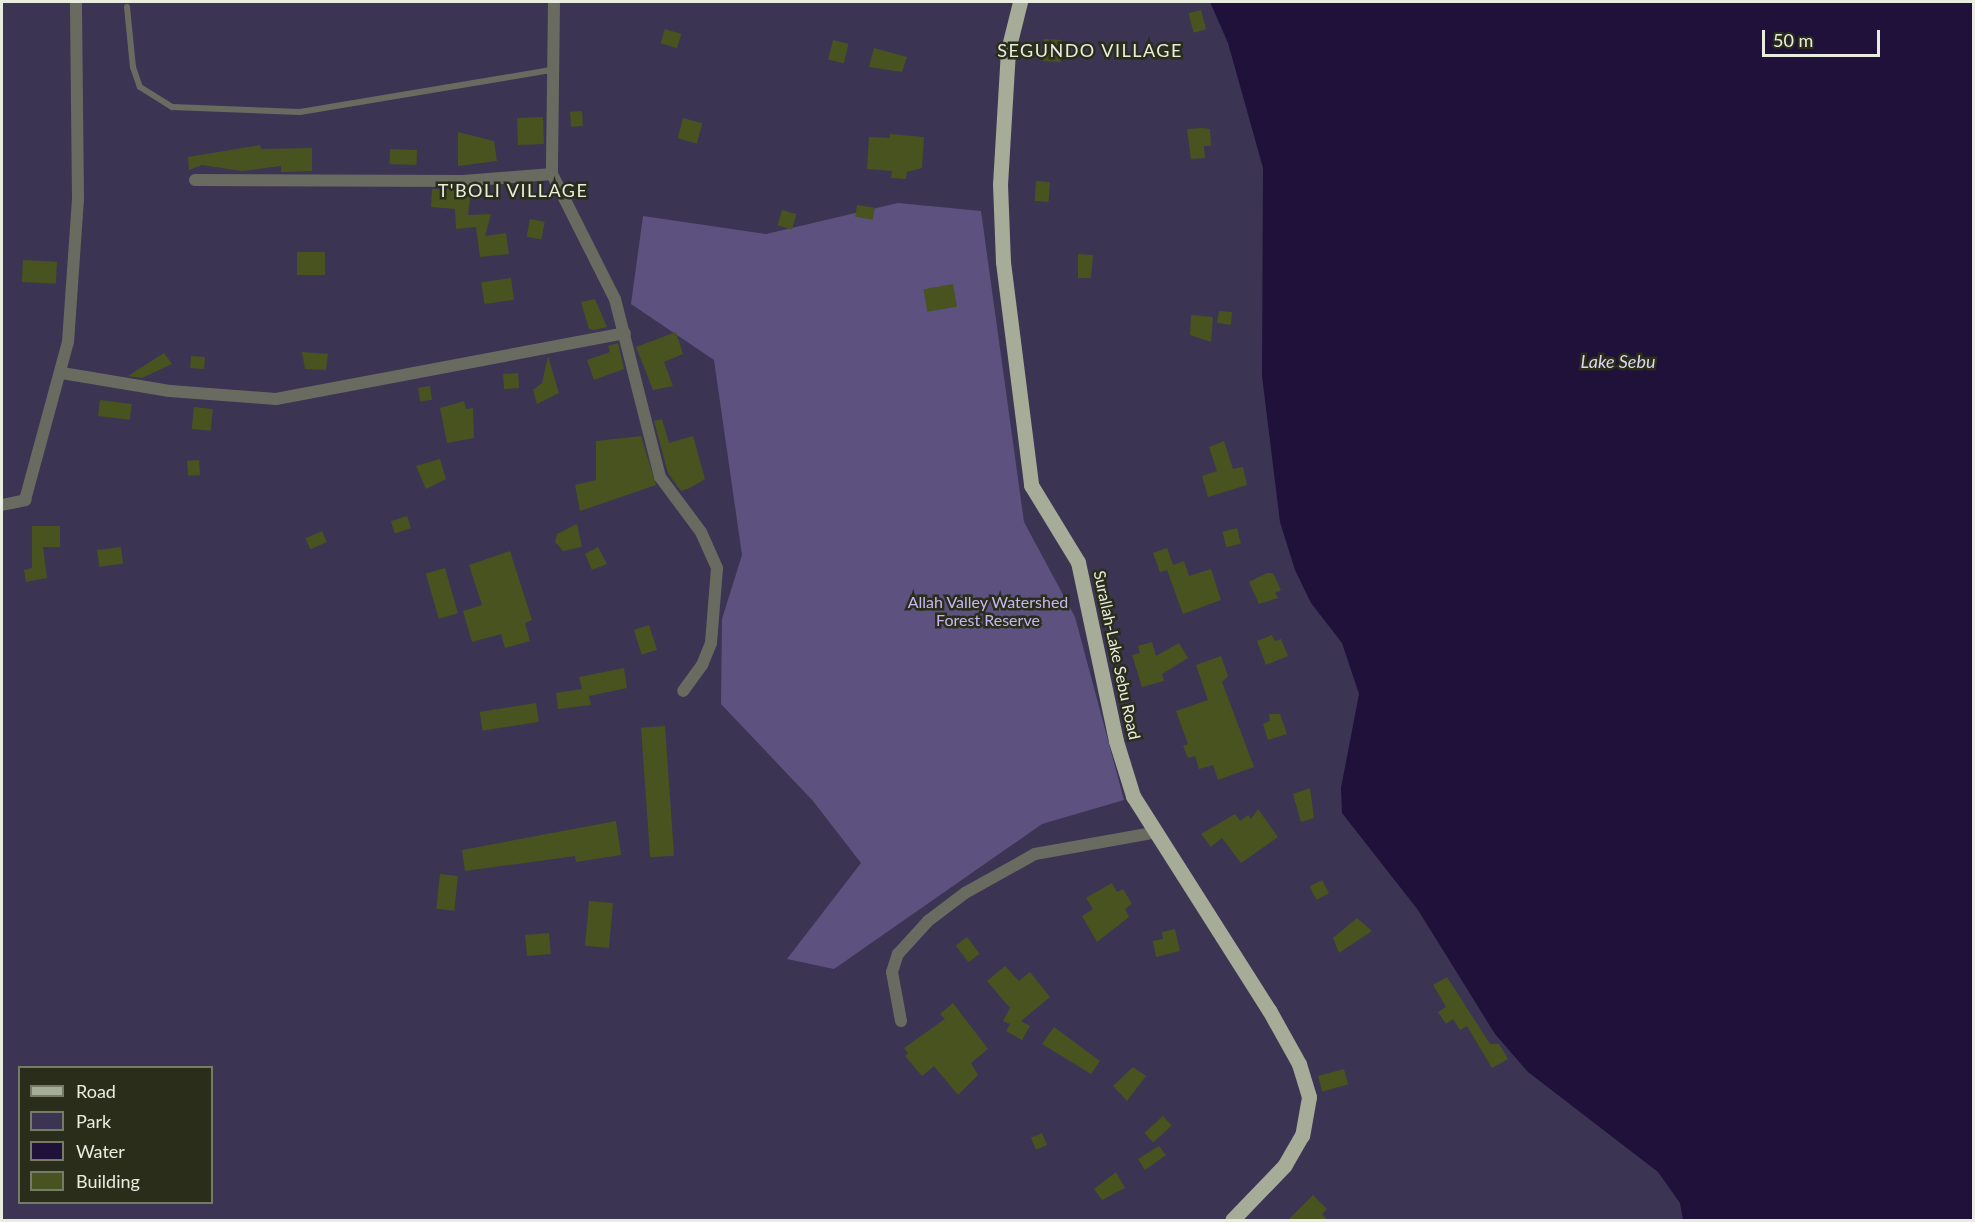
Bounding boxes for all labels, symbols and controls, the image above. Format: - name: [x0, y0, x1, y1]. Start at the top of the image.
- scale bar: [1765, 18, 1884, 56]
- text: 50 m: [1773, 29, 1813, 51]
- district label: SEGUNDO VILLAGE: [997, 39, 1183, 61]
- district label: T'BOLI VILLAGE: [437, 179, 589, 201]
- water label: Lake Sebu: [1580, 350, 1656, 372]
- street label: Surallah-Lake Sebu Road: [1090, 569, 1144, 741]
- park label: Allah Valley Watershed Forest Reserve: [907, 592, 1069, 630]
- legend: [18, 1066, 213, 1204]
- text: Road: [76, 1080, 116, 1102]
- text: Park: [76, 1110, 111, 1132]
- text: Water: [76, 1140, 125, 1162]
- text: Building: [76, 1170, 140, 1192]

